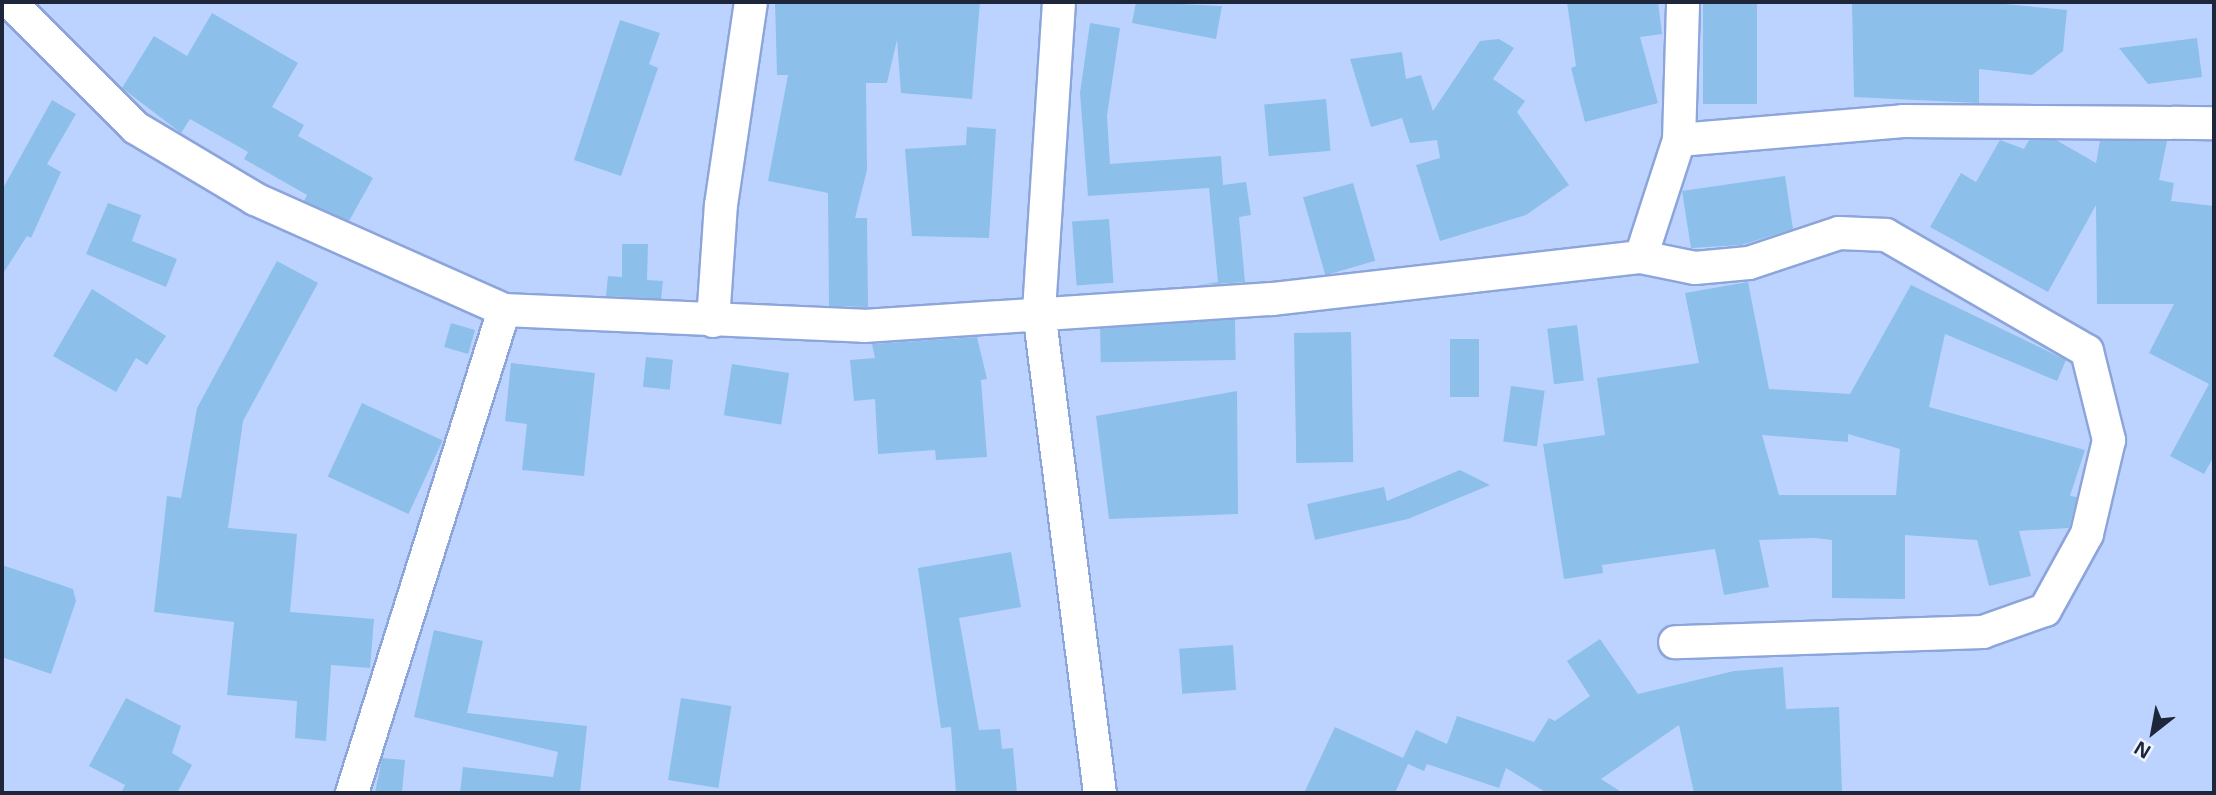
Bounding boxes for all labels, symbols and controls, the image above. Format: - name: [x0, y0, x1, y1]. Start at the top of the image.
- north arrow: [2118, 697, 2188, 767]
- text: N: [2129, 735, 2156, 765]

